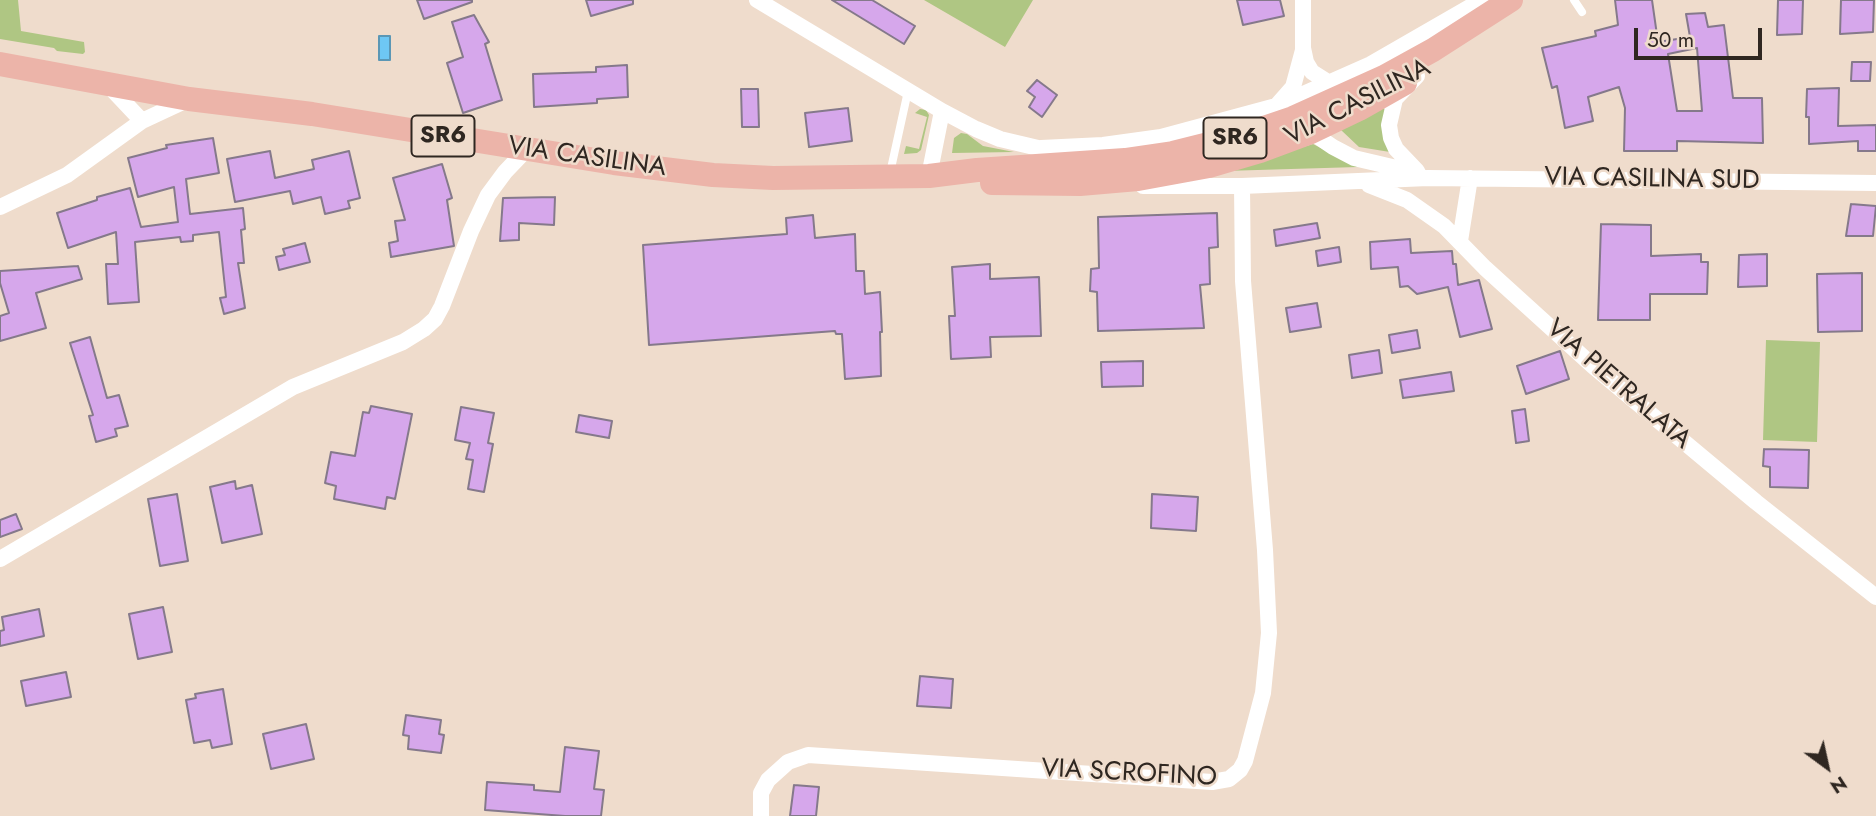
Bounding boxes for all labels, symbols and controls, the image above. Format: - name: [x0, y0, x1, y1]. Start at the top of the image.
- scale bar: [1638, 14, 1766, 58]
- text: 50 m: [1647, 25, 1694, 55]
- street label: VIA CASILINA: [1280, 53, 1436, 153]
- road number: SR6: [412, 116, 474, 156]
- road number: SR6: [1204, 118, 1266, 158]
- street label: VIA CASILINA: [506, 131, 668, 185]
- street label: VIA CASILINA SUD: [1544, 163, 1760, 197]
- street label: VIA PIETRALATA: [1539, 314, 1697, 456]
- north arrow: [1792, 732, 1862, 802]
- street label: VIA SCROFINO: [1040, 754, 1218, 794]
- text: N: [1825, 770, 1852, 800]

